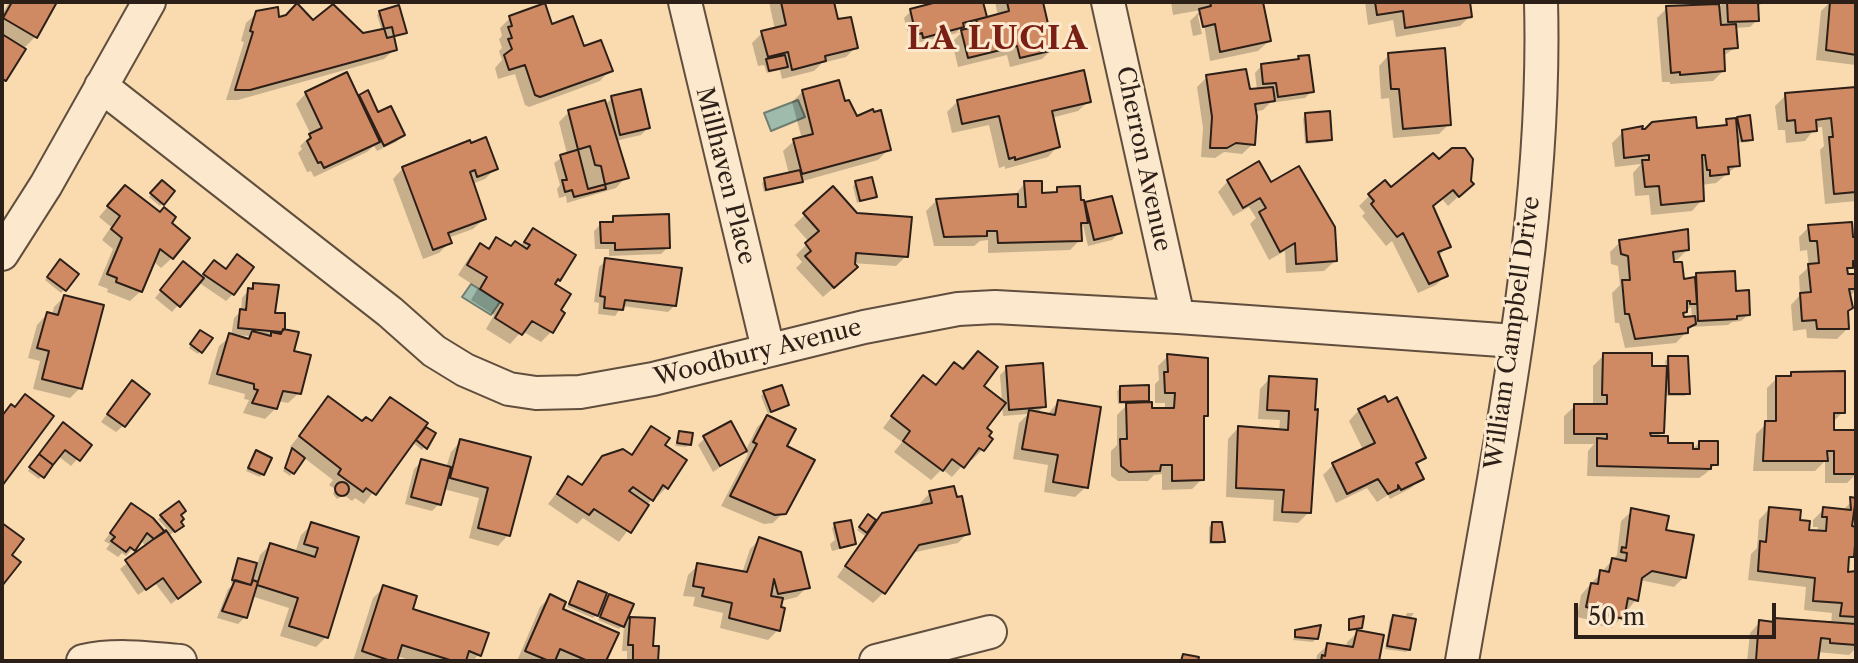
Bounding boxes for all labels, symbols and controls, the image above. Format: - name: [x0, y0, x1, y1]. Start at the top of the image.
- district label: LA LUCIA: [907, 21, 1089, 59]
- street label: Cherron Avenue: [1109, 64, 1177, 254]
- street label: Millhaven Place: [689, 84, 761, 268]
- street label: William Campbell Drive: [1480, 194, 1546, 472]
- street label: Woodbury Avenue: [651, 313, 865, 393]
- scale bar: [1578, 587, 1780, 637]
- text: 50 m: [1588, 602, 1645, 631]

